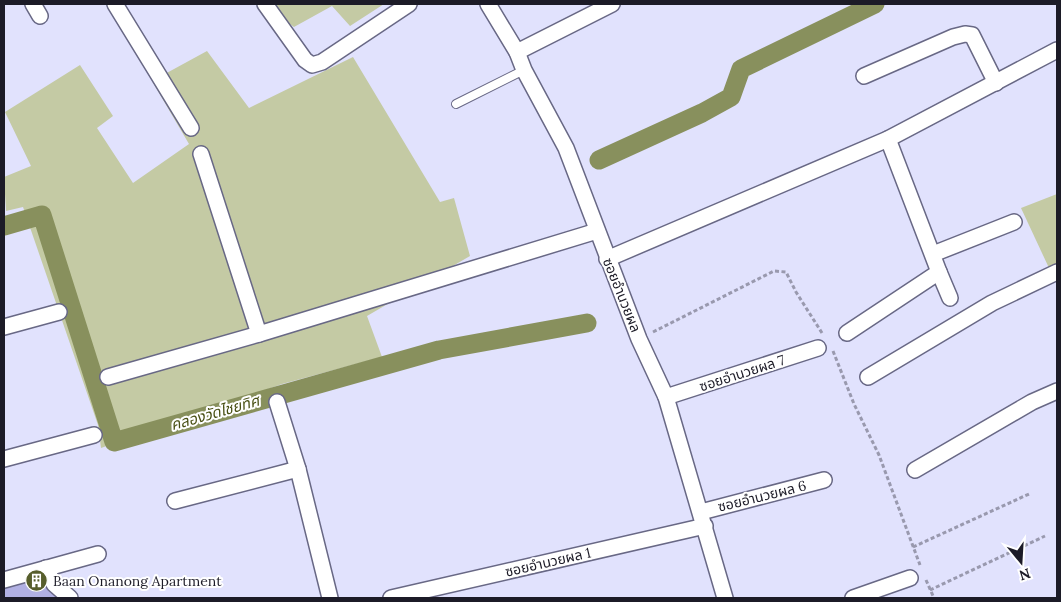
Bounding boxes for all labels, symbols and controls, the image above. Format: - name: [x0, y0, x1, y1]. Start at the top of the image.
- street label: ซอยอำนวยผล: [599, 255, 645, 335]
- street label: ซอยอำนวยผล 7: [697, 351, 788, 395]
- water label: คลองวัดไชยทิศ: [168, 390, 263, 434]
- street label: ซอยอำนวยผล 6: [716, 476, 808, 516]
- north arrow: [996, 537, 1046, 587]
- street label: ซอยอำนวยผล 1: [503, 543, 593, 581]
- text: N: [1017, 564, 1033, 585]
- building icon: Baan Onanong Apartment: [25, 569, 49, 593]
- place label: Baan Onanong Apartment: [53, 572, 222, 590]

